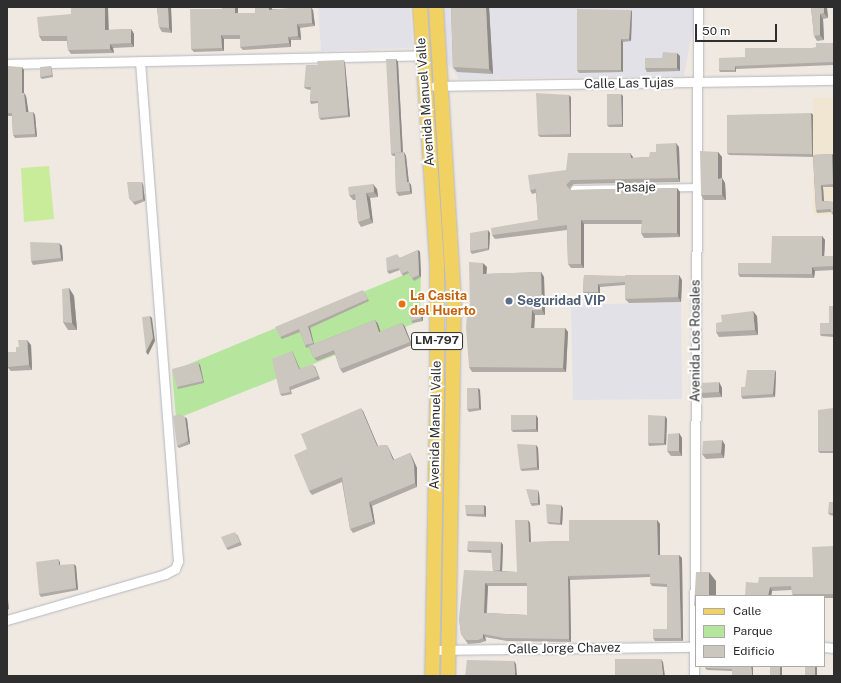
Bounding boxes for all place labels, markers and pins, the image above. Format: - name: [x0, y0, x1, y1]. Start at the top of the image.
- place label: La Casita del Huerto: [410, 289, 476, 320]
- place label: Seguridad VIP: [517, 293, 606, 309]
- marker: Seguridad VIP: [504, 296, 514, 306]
- marker: La Casita del Huerto: [397, 299, 407, 309]

